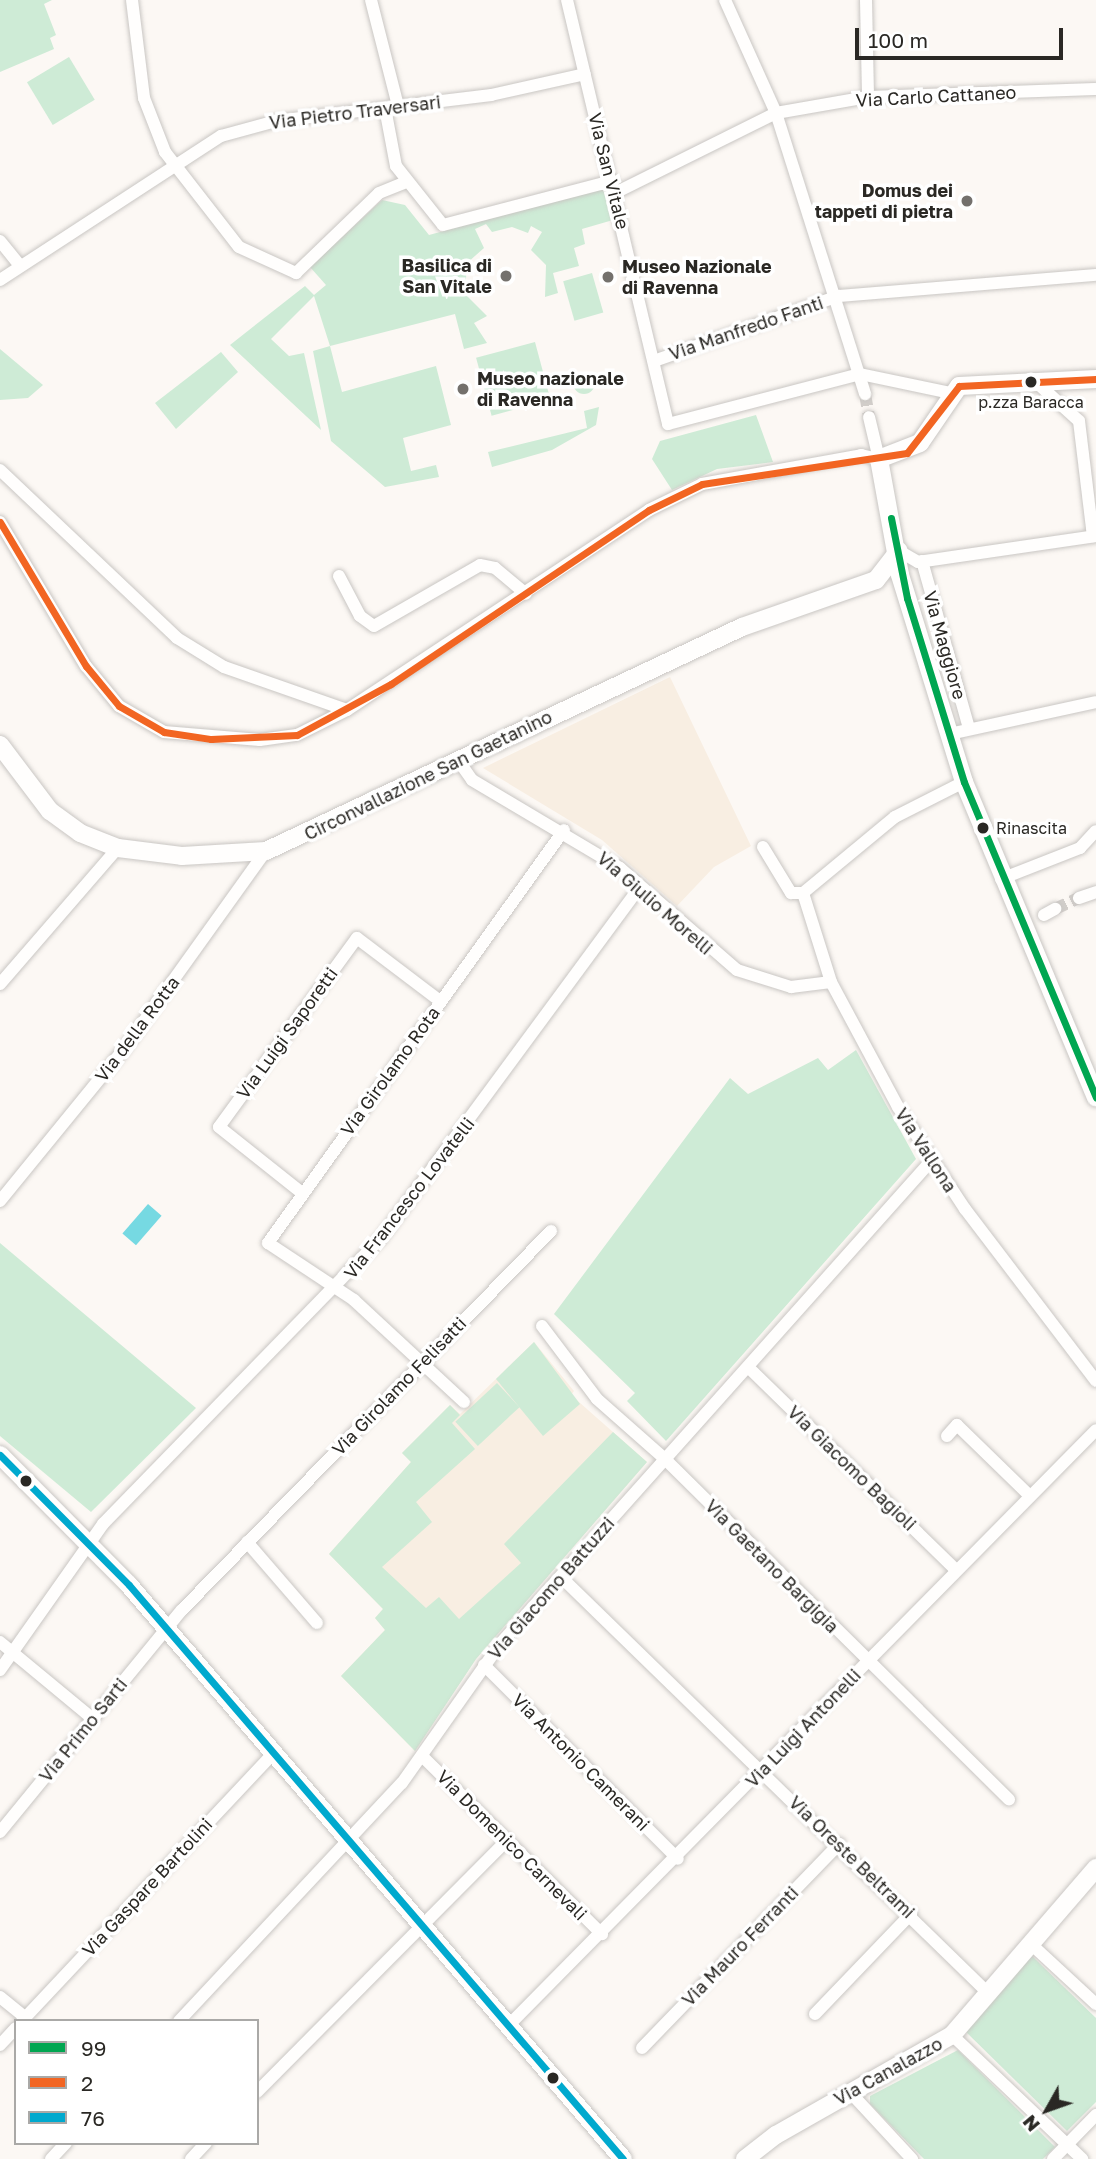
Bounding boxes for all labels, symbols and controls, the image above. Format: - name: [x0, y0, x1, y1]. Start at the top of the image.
- scale bar: [858, 14, 1066, 58]
- text: 100 m: [868, 27, 928, 53]
- street label: Via Carlo Cattaneo: [855, 81, 1017, 111]
- street label: Via Pietro Traversari: [268, 91, 442, 133]
- street label: Via San Vitale: [584, 111, 634, 231]
- place label: Domus dei tappeti di pietra: [815, 180, 953, 222]
- marker: Domus dei tappeti di pietra: [959, 193, 975, 209]
- place label: Basilica di San Vitale: [402, 255, 492, 298]
- place label: Museo Nazionale di Ravenna: [622, 256, 772, 298]
- marker: Basilica di San Vitale: [498, 268, 514, 284]
- marker: Museo Nazionale di Ravenna: [600, 269, 616, 285]
- street label: Via Manfredo Fanti: [666, 291, 826, 365]
- place label: Museo nazionale di Ravenna: [477, 368, 624, 410]
- marker: p.zza Baracca: [1024, 375, 1038, 389]
- marker: Museo nazionale di Ravenna: [455, 381, 471, 397]
- place label: p.zza Baracca: [978, 392, 1084, 412]
- street label: Via Maggiore: [919, 588, 971, 702]
- street label: Circonvallazione San Gaetanino: [301, 705, 555, 845]
- place label: Rinascita: [996, 818, 1067, 838]
- marker: Rinascita: [976, 821, 990, 835]
- street label: Via Giulio Morelli: [593, 847, 717, 959]
- street label: Via Luigi Saporetti: [232, 963, 342, 1103]
- street label: Via della Rotta: [90, 972, 184, 1086]
- street label: Via Girolamo Rota: [336, 1002, 444, 1140]
- street label: Via Vallona: [891, 1104, 961, 1196]
- street label: Via Francesco Lovatelli: [339, 1113, 479, 1283]
- street label: Via Girolamo Felisatti: [327, 1312, 471, 1460]
- street label: Via Giacomo Bagioli: [783, 1401, 921, 1535]
- unlabelled marker: [19, 1474, 33, 1488]
- street label: Via Gaetano Bargigia: [701, 1495, 843, 1637]
- street label: Via Giacomo Battuzzi: [483, 1512, 619, 1664]
- street label: Via Luigi Antonelli: [741, 1664, 865, 1792]
- street label: Via Primo Sarti: [34, 1674, 132, 1786]
- street label: Via Antonio Camerani: [508, 1689, 654, 1835]
- street label: Via Domenico Carnevali: [433, 1766, 591, 1924]
- street label: Via Oreste Beltrami: [785, 1791, 919, 1923]
- street label: Via Gaspare Bartolini: [77, 1813, 217, 1961]
- street label: Via Mauro Ferranti: [677, 1882, 803, 2010]
- legend: [14, 2019, 259, 2145]
- street label: Via Canalazzo: [830, 2032, 946, 2110]
- text: 99: [81, 2035, 106, 2061]
- text: 2: [81, 2070, 93, 2096]
- unlabelled marker: [546, 2071, 560, 2085]
- north arrow: [1012, 2075, 1082, 2145]
- text: 76: [81, 2105, 105, 2131]
- text: N: [1017, 2111, 1044, 2137]

